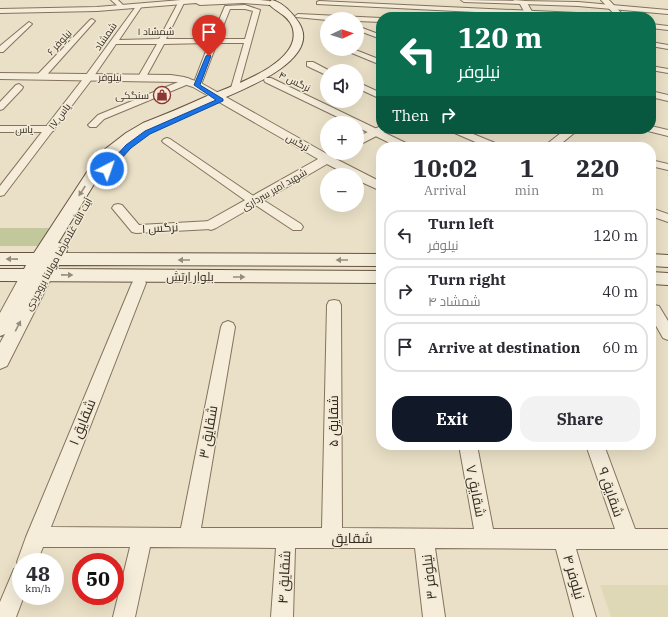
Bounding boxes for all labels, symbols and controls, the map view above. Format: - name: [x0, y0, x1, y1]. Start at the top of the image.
- north arrow: [320, 12, 364, 56]
- map controls: [320, 12, 364, 212]
- pin: [192, 15, 226, 56]
- text: 120 m: [458, 19, 542, 56]
- street label: شمشاد: [91, 20, 120, 53]
- icon: arrive: [198, 21, 220, 43]
- street label: شمشاد ۱: [138, 25, 174, 38]
- street label: نیلوفر ۶: [44, 27, 75, 58]
- icon: left: [392, 28, 444, 80]
- text: نیلوفر: [458, 60, 500, 83]
- button: sound: [320, 64, 364, 108]
- street label: نرگس ۴: [277, 68, 313, 95]
- street label: نیلوفر: [97, 71, 122, 84]
- shop icon: سنگکی: [152, 85, 172, 105]
- place label: سنگکی: [115, 89, 149, 102]
- street label: یاس ۱۷: [45, 100, 74, 132]
- icon: right: [437, 104, 459, 126]
- text: Then: [392, 106, 429, 125]
- button: +: [320, 116, 364, 160]
- street label: یاس: [15, 123, 33, 136]
- street label: نرگس: [284, 131, 312, 154]
- position arrow: [86, 148, 128, 190]
- text: 10:02: [413, 152, 478, 184]
- text: 1: [520, 152, 534, 184]
- text: 220: [576, 152, 619, 184]
- street label: شهید امیر سرداری: [239, 166, 309, 213]
- button: −: [320, 168, 364, 212]
- text: Arrival: [424, 182, 466, 199]
- text: min: [514, 182, 539, 199]
- text: m: [591, 182, 604, 199]
- one-way arrow: [78, 186, 86, 196]
- street label: آیت الله غلامرضا مولانا بروجردی: [21, 195, 95, 313]
- text: Turn left: [428, 214, 494, 233]
- street label: نرگس ۱: [141, 219, 179, 236]
- icon: left: [394, 224, 416, 246]
- text: 120 m: [593, 226, 638, 245]
- text: نیلوفر: [428, 237, 459, 254]
- one-way arrow: [5, 256, 18, 262]
- one-way arrow: [177, 257, 190, 263]
- one-way arrow: [335, 257, 348, 263]
- street label: بلوار ارتش: [166, 269, 214, 284]
- text: Turn right: [428, 270, 506, 289]
- one-way arrow: [61, 272, 74, 278]
- one-way arrow: [233, 274, 246, 280]
- icon: right: [394, 280, 416, 302]
- text: 40 m: [602, 282, 638, 301]
- text: شمشاد ۴: [428, 293, 480, 310]
- one-way arrow: [15, 320, 21, 332]
- icon: arrive: [394, 336, 416, 358]
- text: Arrive at destination: [428, 338, 580, 357]
- text: 60 m: [602, 338, 638, 357]
- street label: شقایق ۵: [324, 395, 342, 447]
- street label: شقایق ۱: [65, 396, 99, 448]
- button: Exit: [392, 396, 512, 442]
- button: Share: [520, 396, 640, 442]
- street label: شقایق ۳: [194, 404, 222, 460]
- street label: شقایق ۷: [462, 463, 490, 519]
- street label: شقایق ۹: [594, 465, 628, 519]
- street label: شقایق: [332, 529, 372, 547]
- street label: شقایق ۴: [274, 550, 294, 604]
- speed limit sign: 50: [72, 553, 124, 605]
- street label: نیلوفر ۳: [417, 553, 441, 601]
- street label: نیلوفر ۴: [559, 553, 589, 601]
- text: 48: [26, 560, 50, 587]
- text: km/h: [25, 582, 51, 595]

